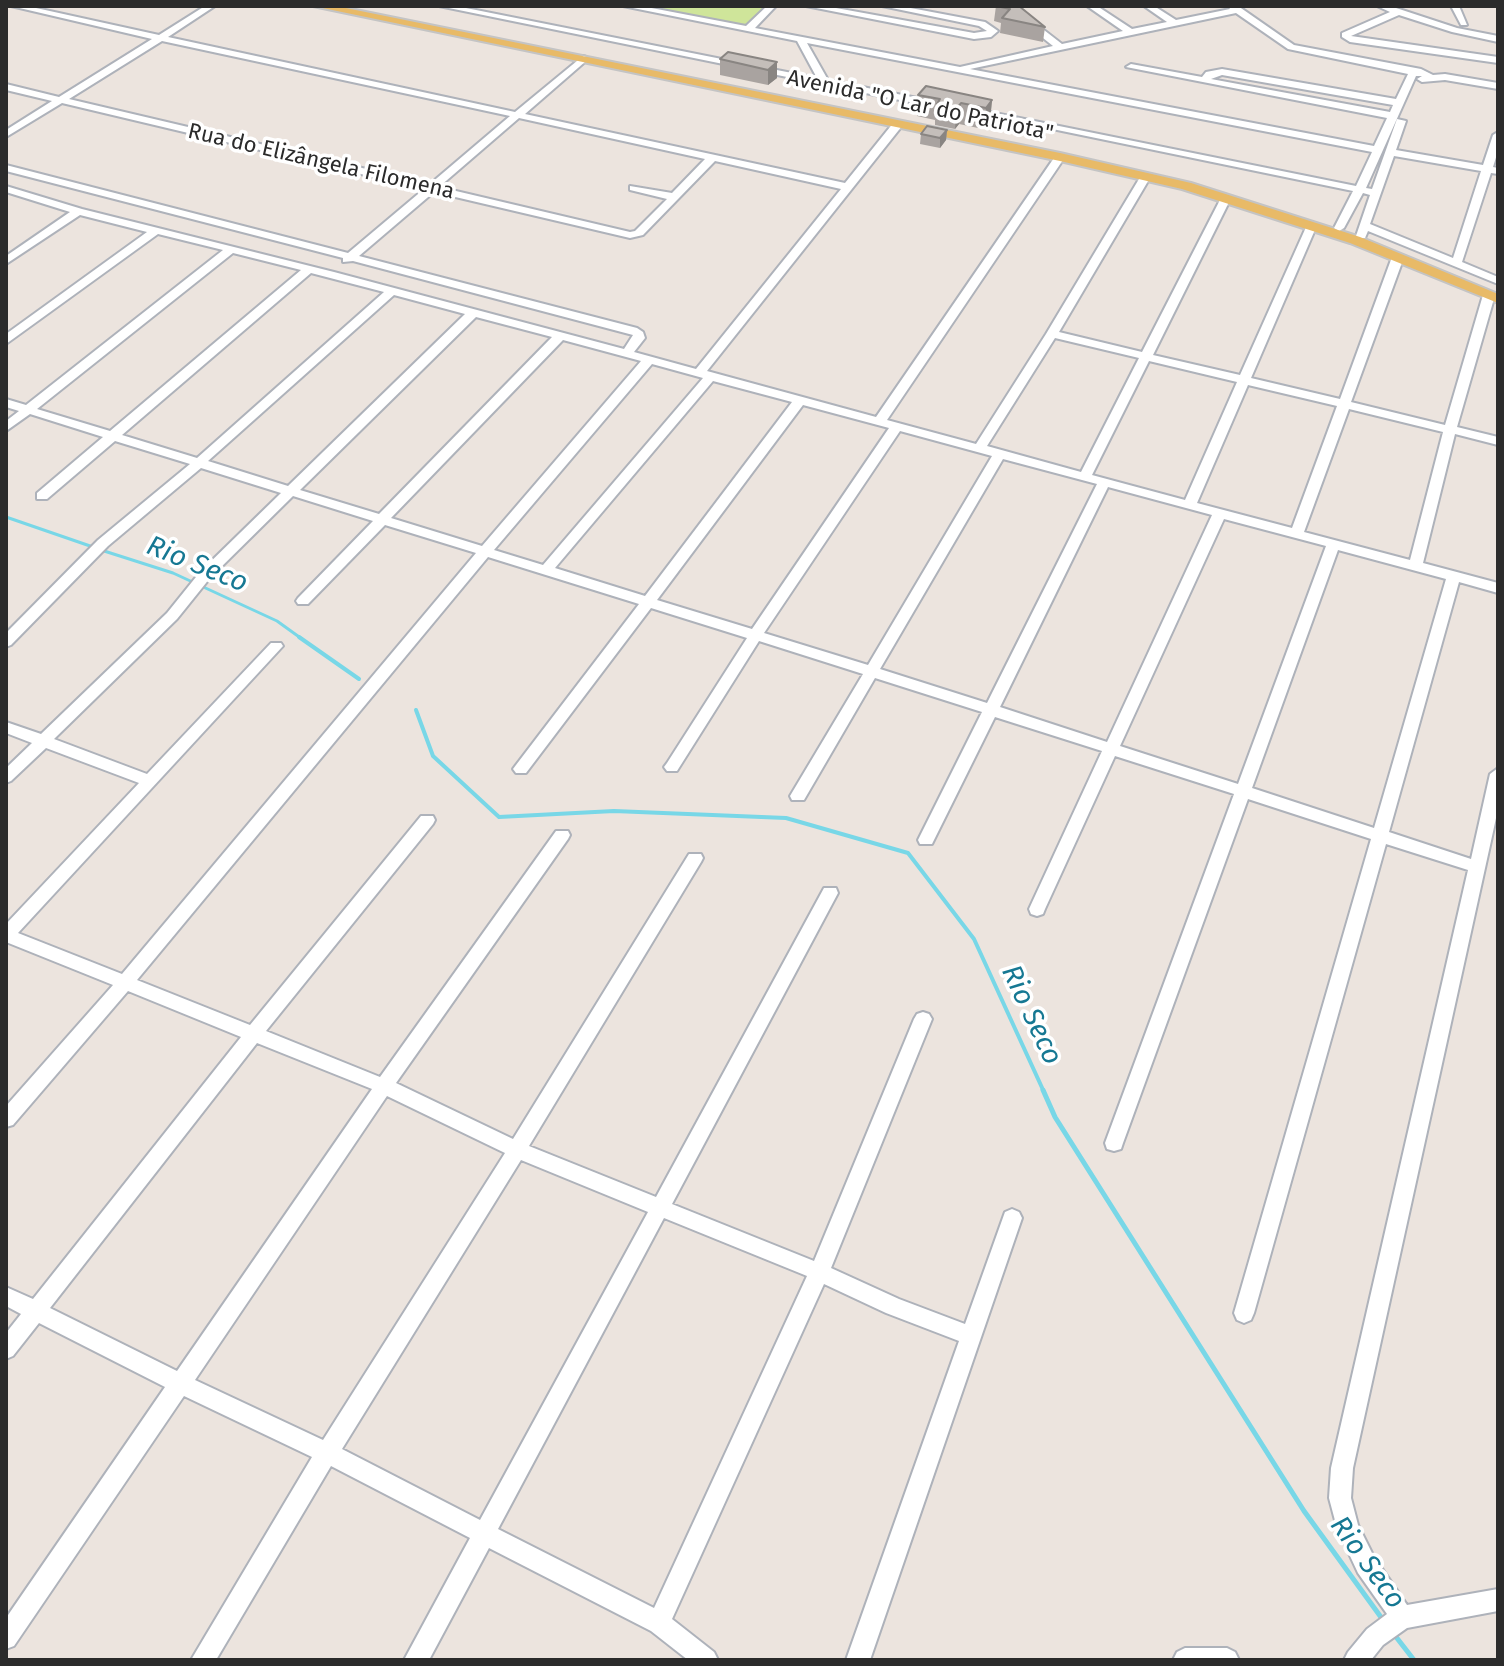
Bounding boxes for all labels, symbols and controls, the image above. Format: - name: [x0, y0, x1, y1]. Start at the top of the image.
- street label: Avenida "O Lar do Patriota": [785, 65, 1055, 147]
- street label: Rua do Elizângela Filomena: [185, 118, 457, 206]
- water label: Rio Seco: [141, 530, 253, 600]
- water label: Rio Seco: [993, 960, 1069, 1070]
- water label: Rio Seco: [1322, 1510, 1412, 1616]

